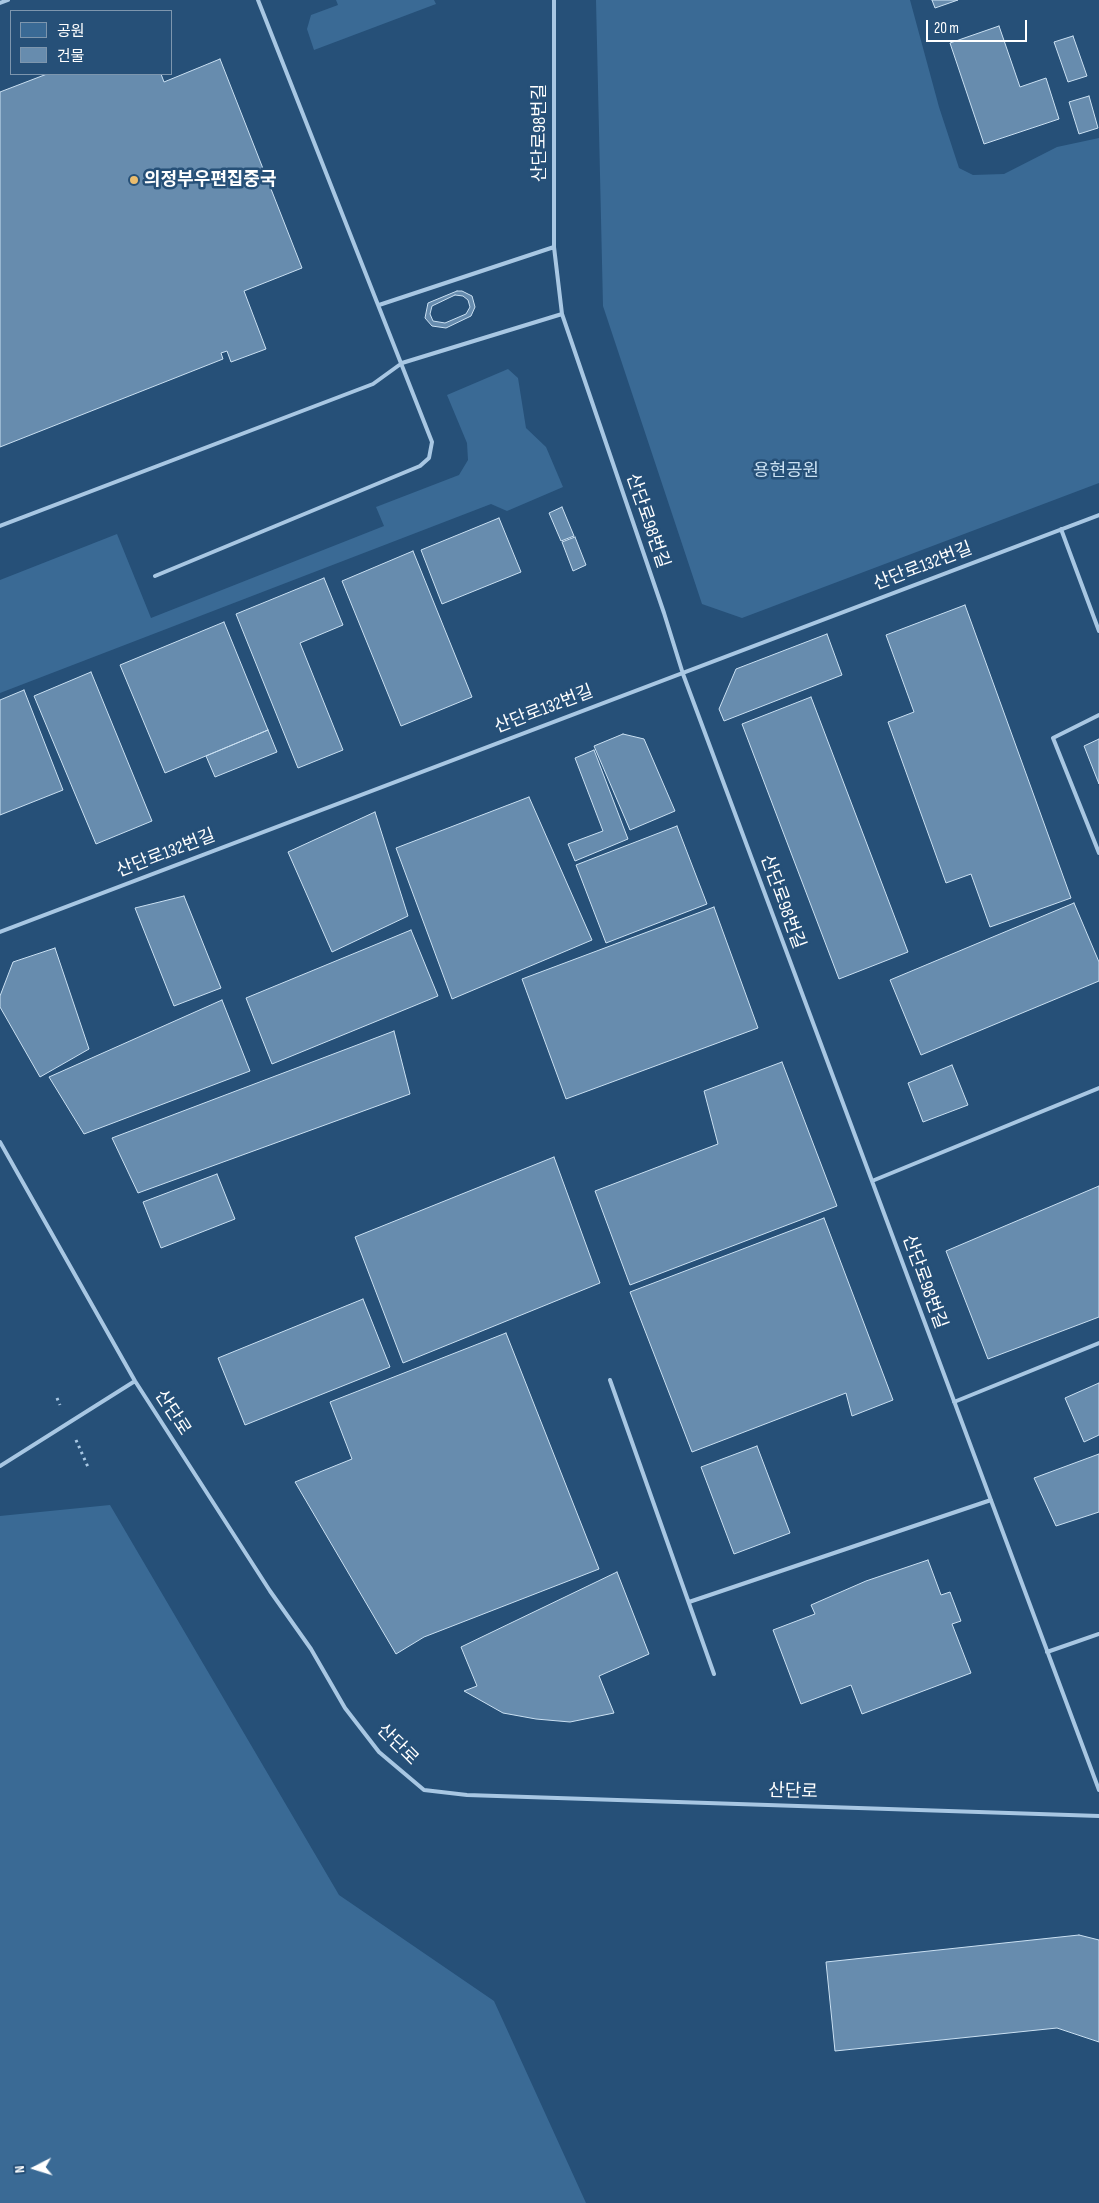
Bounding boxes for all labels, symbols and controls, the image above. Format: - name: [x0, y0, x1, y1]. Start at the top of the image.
- legend: [10, 10, 172, 75]
- scale bar: [929, 10, 1030, 42]
- text: 20 m: [934, 19, 959, 38]
- text: 공원: [57, 22, 85, 41]
- text: 건물: [57, 47, 85, 66]
- street label: 산단로98번길: [529, 84, 551, 182]
- place label: 의정부우편집중국: [144, 169, 276, 191]
- marker: 의정부우편집중국: [128, 174, 140, 186]
- park label: 용현공원: [753, 460, 819, 482]
- street label: 산단로98번길: [621, 471, 673, 571]
- street label: 산단로132번길: [871, 538, 975, 596]
- street label: 산단로132번길: [492, 681, 596, 739]
- street label: 산단로132번길: [114, 825, 218, 883]
- street label: 산단로98번길: [755, 852, 809, 952]
- street label: 산단로98번길: [897, 1232, 951, 1332]
- street label: 산단로: [149, 1386, 195, 1440]
- street label: 산단로: [372, 1720, 422, 1770]
- street label: 산단로: [768, 1780, 818, 1804]
- north arrow: [10, 2143, 60, 2193]
- text: N: [11, 2165, 28, 2174]

